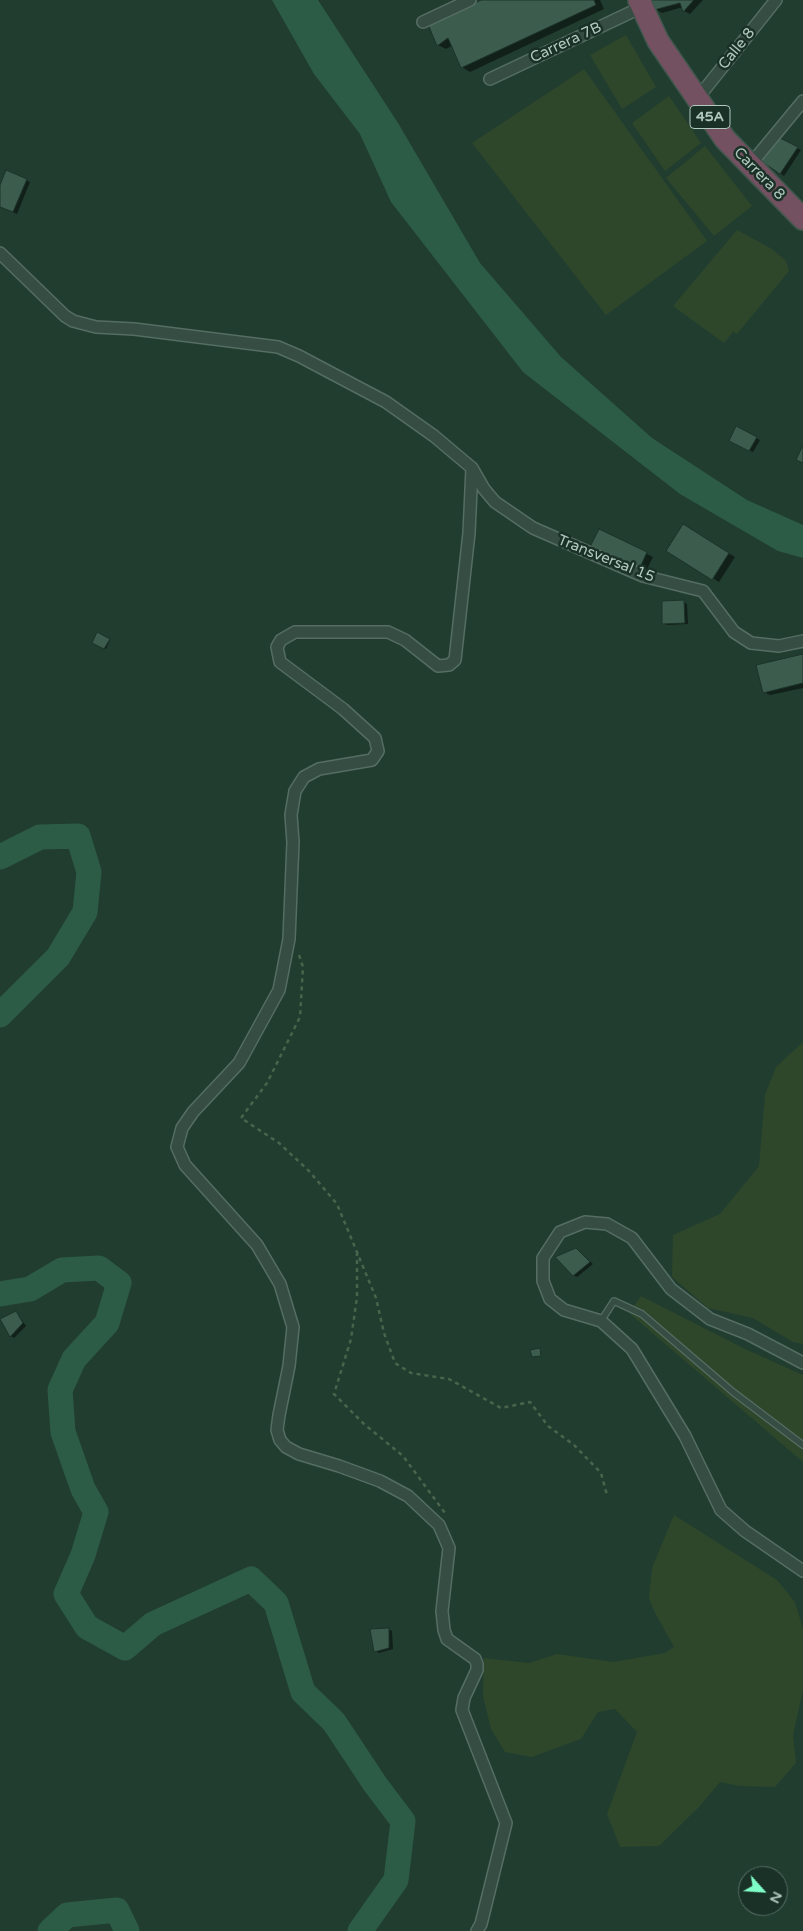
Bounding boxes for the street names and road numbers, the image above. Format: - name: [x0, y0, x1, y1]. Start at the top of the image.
- street label: Carrera 7B: [528, 19, 604, 67]
- street label: Calle 8: [715, 25, 759, 73]
- road number: 45A: [690, 105, 730, 128]
- street label: Carrera 8: [730, 144, 788, 204]
- street label: Transversal 15: [555, 531, 657, 587]

